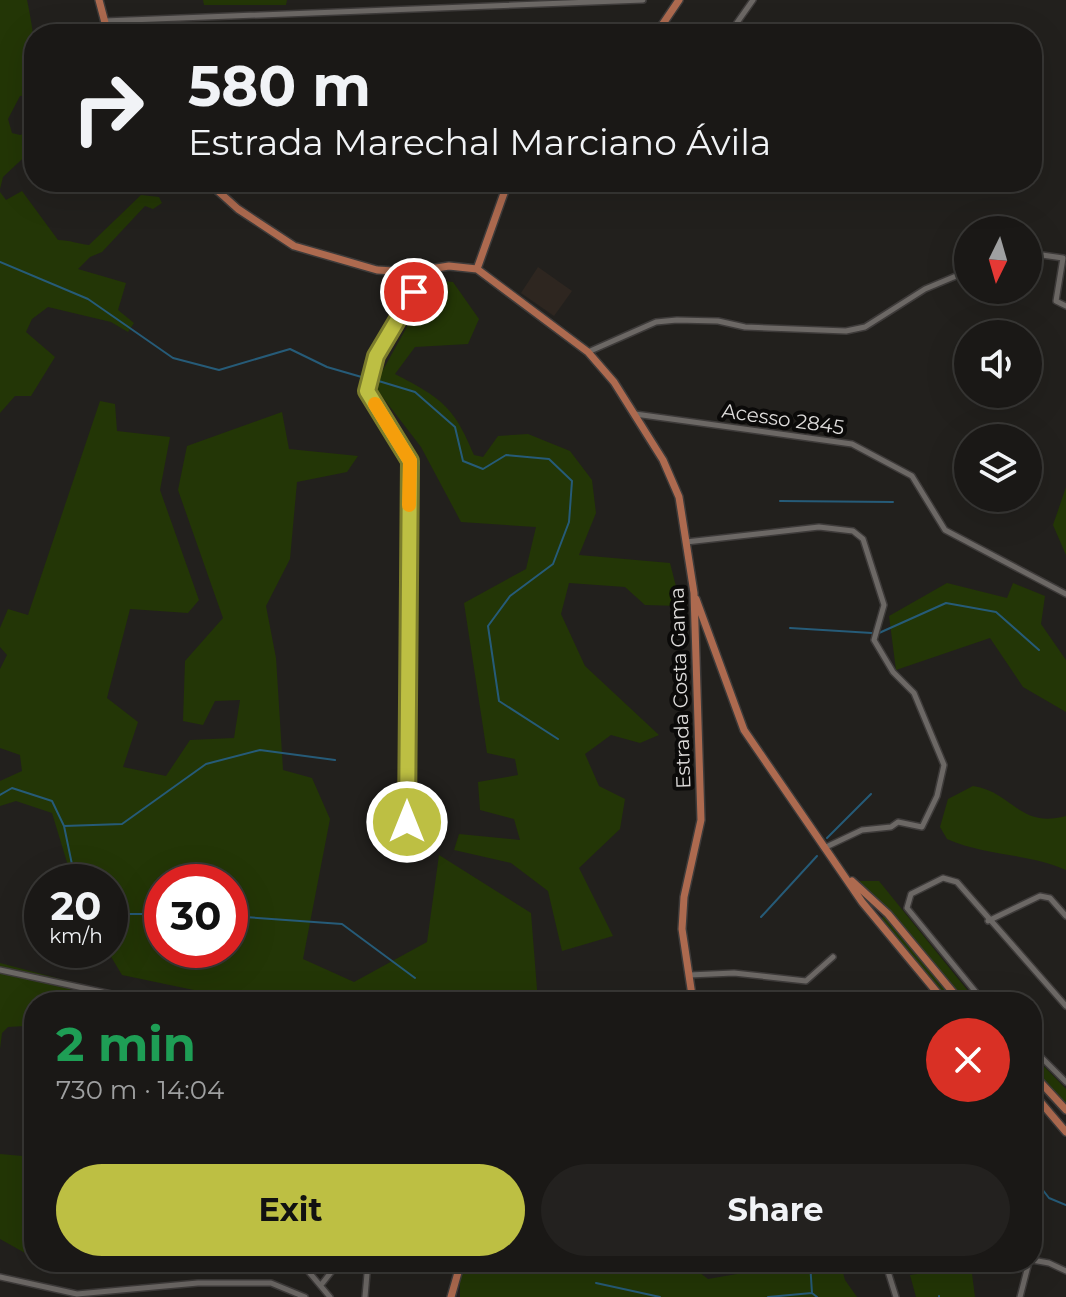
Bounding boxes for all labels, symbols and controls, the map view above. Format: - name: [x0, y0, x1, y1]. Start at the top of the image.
- text: 580 m: [188, 52, 371, 120]
- icon: right: [56, 56, 160, 160]
- text: Estrada Marechal Marciano Ávila: [188, 120, 771, 164]
- north arrow: [954, 216, 1042, 304]
- map controls: [954, 216, 1042, 512]
- pin: [380, 258, 448, 326]
- icon: arrive: [392, 270, 436, 314]
- button: sound: [954, 320, 1042, 408]
- street label: Acesso 2845: [720, 399, 846, 439]
- button: layers: [954, 424, 1042, 512]
- street label: Estrada Costa Gama: [664, 587, 696, 789]
- position arrow: [365, 780, 449, 864]
- speed limit sign: 30: [144, 864, 248, 968]
- text: 20: [51, 881, 101, 930]
- text: km/h: [49, 924, 103, 948]
- text: 2 min: [56, 1015, 196, 1073]
- button: close: [926, 1018, 1010, 1102]
- text: 730 m · 14:04: [56, 1074, 224, 1106]
- button: Exit: [56, 1164, 525, 1256]
- button: Share: [541, 1164, 1010, 1256]

